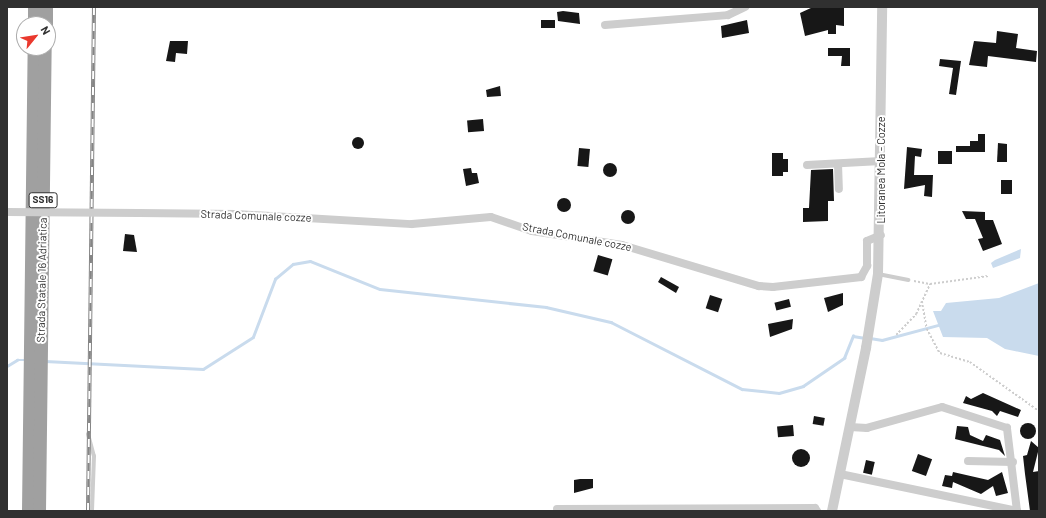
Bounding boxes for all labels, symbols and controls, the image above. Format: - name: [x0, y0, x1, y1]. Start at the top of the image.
- north arrow: [16, 16, 56, 56]
- text: N: [38, 24, 53, 37]
- street label: Litoranea Mola - Cozze: [874, 116, 888, 224]
- road number: SS16: [28, 192, 58, 208]
- street label: Strada Comunale cozze: [200, 207, 312, 225]
- street label: Strada Statale 16 Adriatica: [34, 217, 50, 343]
- street label: Strada Comunale cozze: [521, 220, 633, 254]

